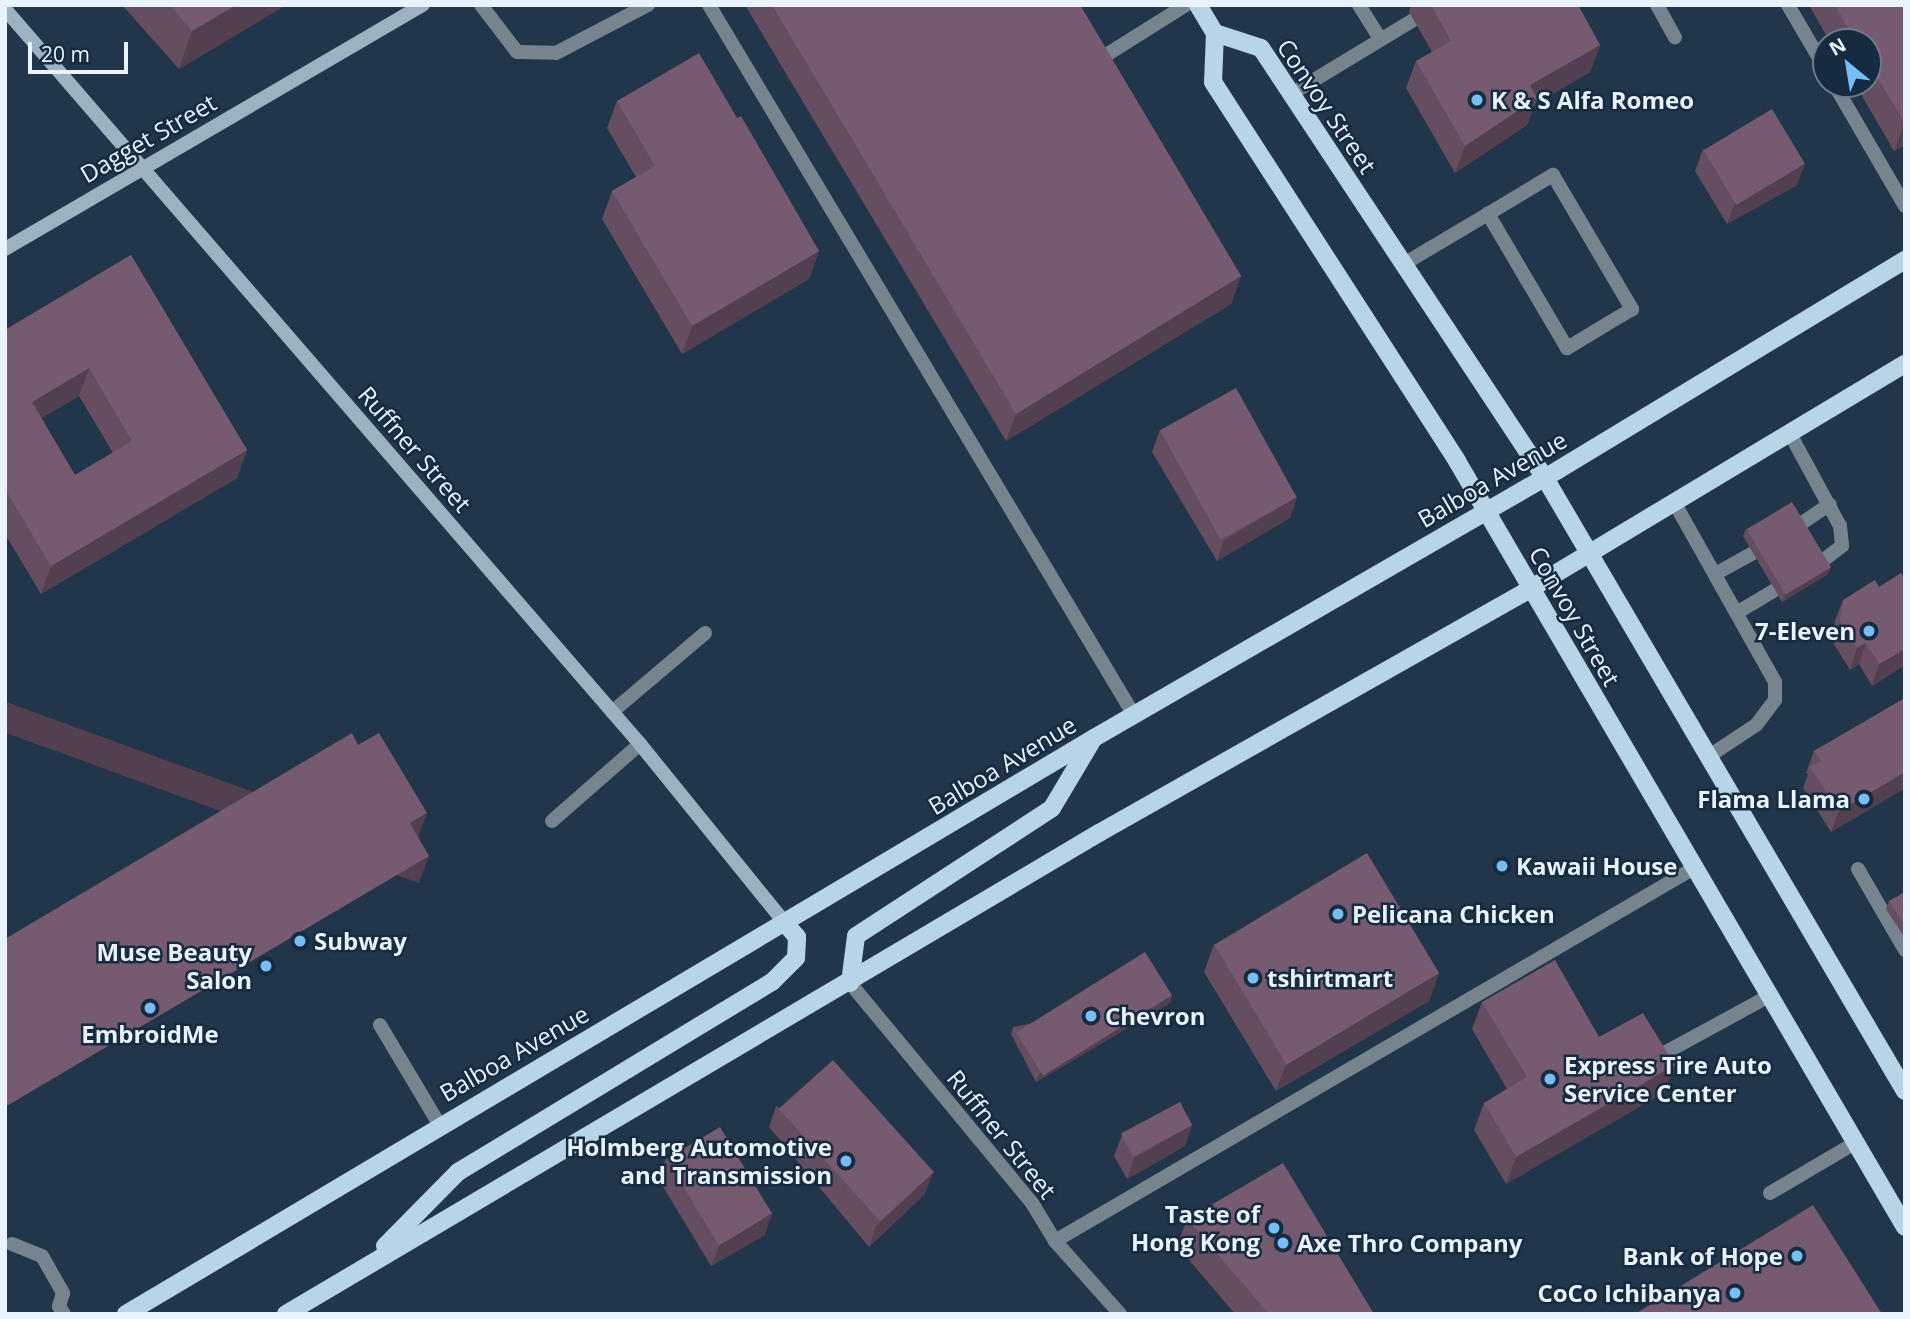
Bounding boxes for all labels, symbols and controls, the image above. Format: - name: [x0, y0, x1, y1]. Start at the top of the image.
- scale bar: [32, 28, 131, 72]
- north arrow: [1812, 28, 1882, 98]
- text: N: [1824, 31, 1851, 62]
- street label: Convoy Street: [1271, 33, 1383, 179]
- text: 20 m: [41, 40, 90, 68]
- place label: K & S Alfa Romeo: [1491, 86, 1694, 114]
- street label: Dagget Street: [75, 88, 221, 188]
- marker: K & S Alfa Romeo: [1469, 92, 1485, 108]
- street label: Ruffner Street: [353, 380, 477, 518]
- street label: Balboa Avenue: [1412, 425, 1572, 533]
- street label: Convoy Street: [1524, 541, 1626, 691]
- place label: 7-Eleven: [1755, 617, 1855, 645]
- marker: 7-Eleven: [1861, 623, 1877, 639]
- street label: Balboa Avenue: [923, 710, 1081, 820]
- place label: Flama Llama: [1697, 785, 1850, 813]
- marker: Flama Llama: [1856, 791, 1872, 807]
- place label: Kawaii House: [1516, 852, 1677, 880]
- marker: Kawaii House: [1494, 858, 1510, 874]
- place label: Pelicana Chicken: [1352, 900, 1555, 928]
- marker: Pelicana Chicken: [1330, 906, 1346, 922]
- place label: Subway: [314, 927, 407, 955]
- marker: Subway: [292, 933, 308, 949]
- place label: Muse Beauty Salon: [97, 938, 252, 994]
- marker: Muse Beauty Salon: [258, 958, 274, 974]
- place label: tshirtmart: [1267, 964, 1393, 992]
- marker: tshirtmart: [1245, 970, 1261, 986]
- street label: Balboa Avenue: [434, 999, 594, 1107]
- marker: EmbroidMe: [142, 1000, 158, 1016]
- place label: Chevron: [1105, 1002, 1205, 1030]
- marker: Chevron: [1083, 1008, 1099, 1024]
- place label: EmbroidMe: [81, 1020, 219, 1048]
- place label: Express Tire Auto Service Center: [1564, 1051, 1772, 1107]
- street label: Ruffner Street: [941, 1064, 1063, 1204]
- marker: Express Tire Auto Service Center: [1542, 1071, 1558, 1087]
- place label: Holmberg Automotive and Transmission: [566, 1133, 832, 1189]
- marker: Holmberg Automotive and Transmission: [838, 1153, 854, 1169]
- place label: Taste of Hong Kong: [1131, 1200, 1260, 1256]
- marker: Taste of Hong Kong: [1266, 1220, 1282, 1236]
- place label: Axe Thro Company: [1297, 1229, 1522, 1257]
- marker: Axe Thro Company: [1275, 1235, 1291, 1251]
- place label: Bank of Hope: [1623, 1242, 1783, 1270]
- marker: Bank of Hope: [1789, 1248, 1805, 1264]
- place label: CoCo Ichibanya: [1537, 1279, 1721, 1307]
- marker: CoCo Ichibanya: [1727, 1285, 1743, 1301]

